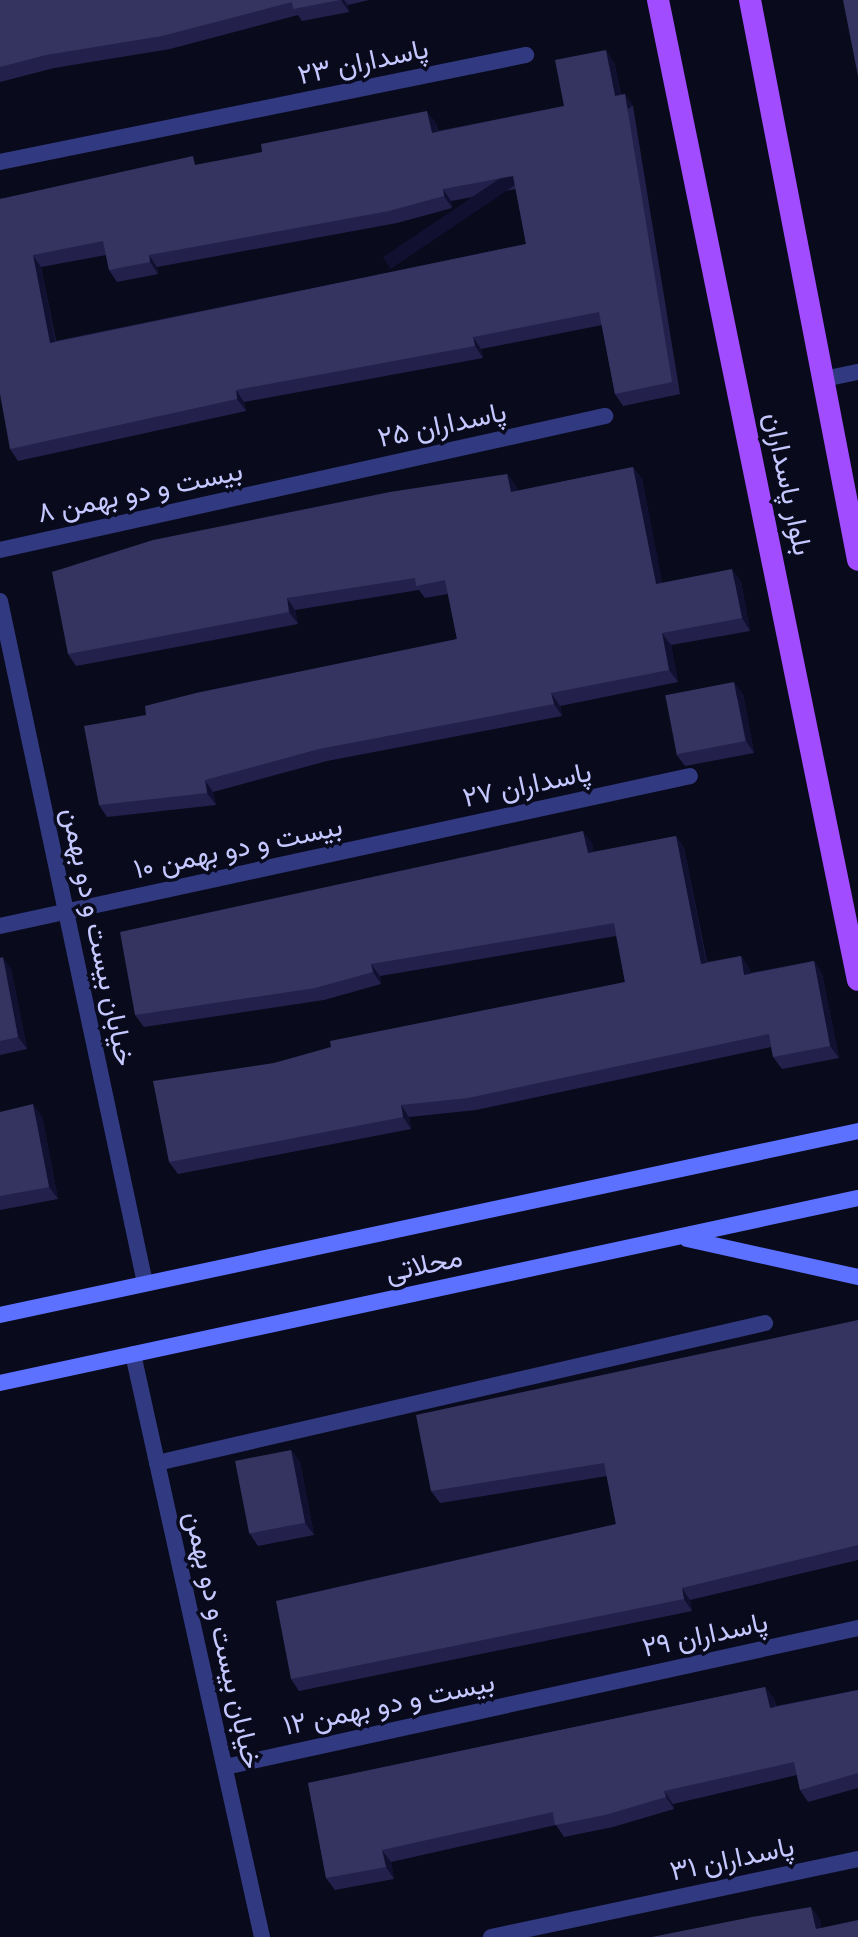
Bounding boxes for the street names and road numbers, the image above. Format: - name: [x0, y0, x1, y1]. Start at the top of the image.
- street label: پاسداران ۲۳: [295, 32, 431, 92]
- street label: پاسداران ۲۵: [375, 395, 509, 455]
- street label: بلوار پاسداران: [756, 409, 820, 559]
- street label: بیست و دو بهمن ۸: [34, 454, 246, 530]
- street label: پاسداران ۲۷: [460, 755, 594, 815]
- street label: خیابان بیست و دو بهمن: [54, 805, 142, 1069]
- street label: بیست و دو بهمن ۱۰: [131, 809, 345, 887]
- street label: محلاتی: [383, 1240, 465, 1290]
- street label: خیابان بیست و دو بهمن: [177, 1508, 269, 1772]
- street label: پاسداران ۲۹: [639, 1605, 771, 1665]
- street label: بیست و دو بهمن ۱۲: [280, 1665, 498, 1743]
- street label: پاسداران ۳۱: [667, 1829, 797, 1889]

